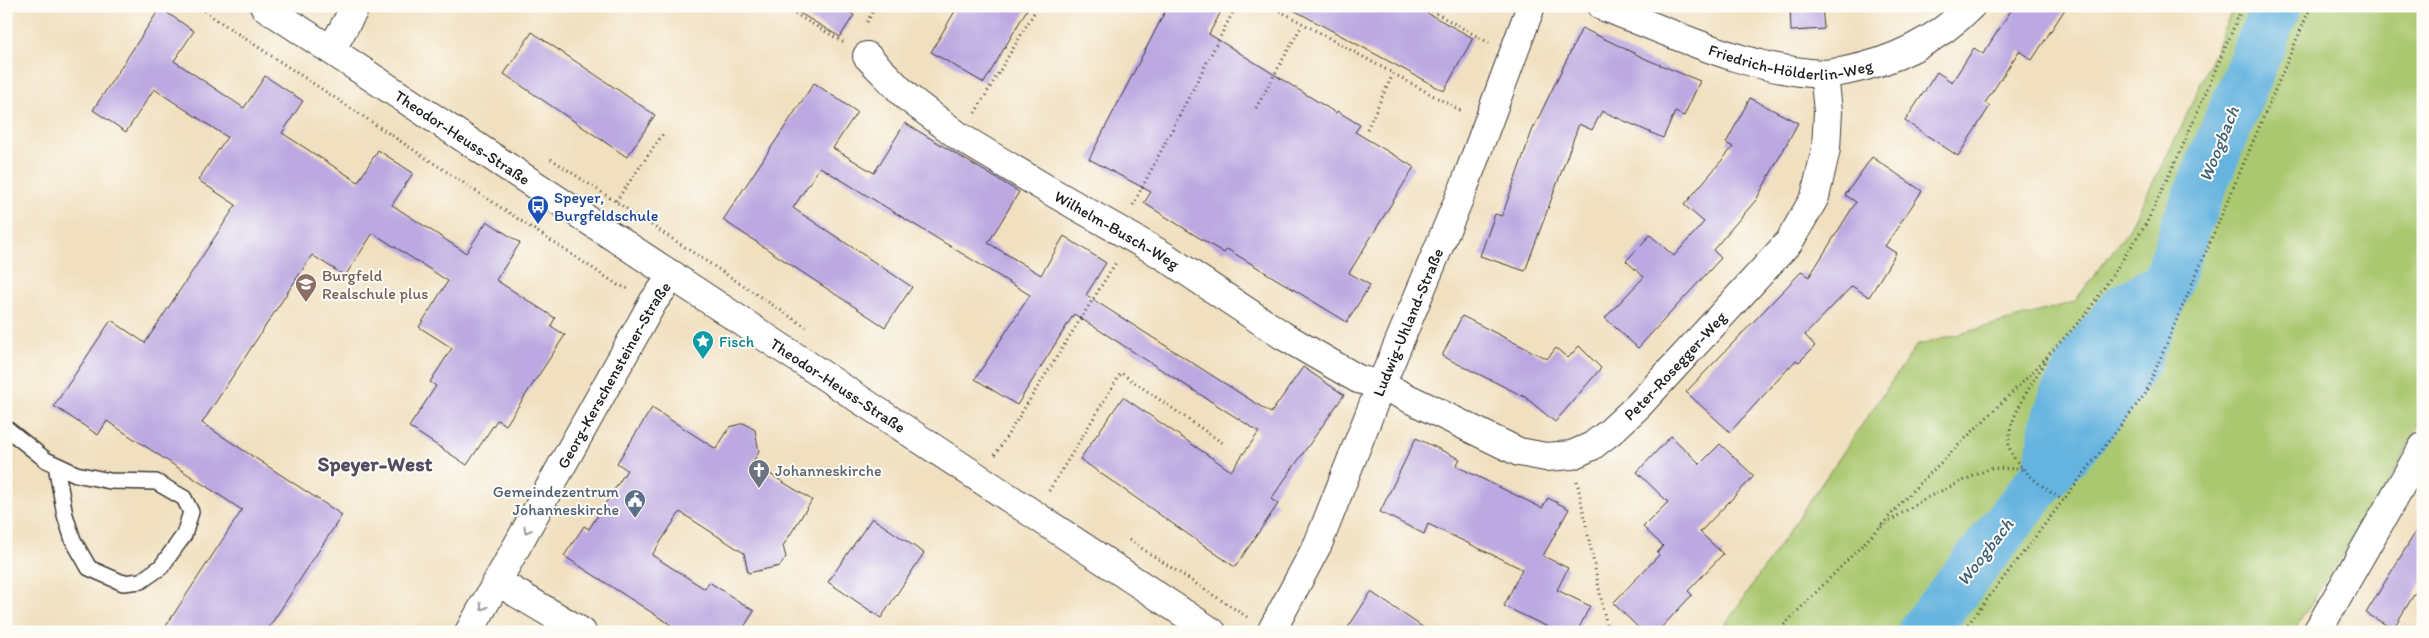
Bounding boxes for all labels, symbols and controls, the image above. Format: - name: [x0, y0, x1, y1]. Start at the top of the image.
- street label: Friedrich-Hölderlin-Weg: [1706, 40, 1876, 84]
- street label: Theodor-Heuss-Straße: [391, 86, 534, 189]
- water label: Woogbach: [2194, 103, 2244, 185]
- street label: Wilhelm-Busch-Weg: [1051, 186, 1184, 274]
- place label: Speyer, Burgfeldschule: [554, 188, 658, 225]
- bus stop icon: Speyer, Burgfeldschule: [526, 194, 550, 225]
- street label: Ludwig-Uhland-Straße: [1369, 245, 1447, 399]
- place label: Burgfeld Realschule plus: [322, 266, 428, 303]
- school or university icon: Burgfeld Realschule plus: [294, 272, 318, 303]
- street label: Georg-Kerschensteiner-Straße: [553, 278, 675, 472]
- street label: Peter-Rosegger-Weg: [1620, 307, 1731, 424]
- place icon: Fisch: [691, 329, 715, 360]
- place label: Fisch: [719, 332, 755, 351]
- street label: Theodor-Heuss-Straße: [767, 334, 909, 437]
- district label: Speyer-West: [318, 451, 433, 477]
- church icon: Johanneskirche: [747, 458, 771, 489]
- place label: Johanneskirche: [775, 461, 882, 480]
- place label: Gemeindezentrum Johanneskirche: [493, 482, 619, 519]
- public building icon: Gemeindezentrum Johanneskirche: [623, 488, 647, 519]
- water label: Woogbach: [1952, 514, 2018, 590]
- one-way arrow: [523, 525, 533, 534]
- one-way arrow: [480, 601, 490, 610]

